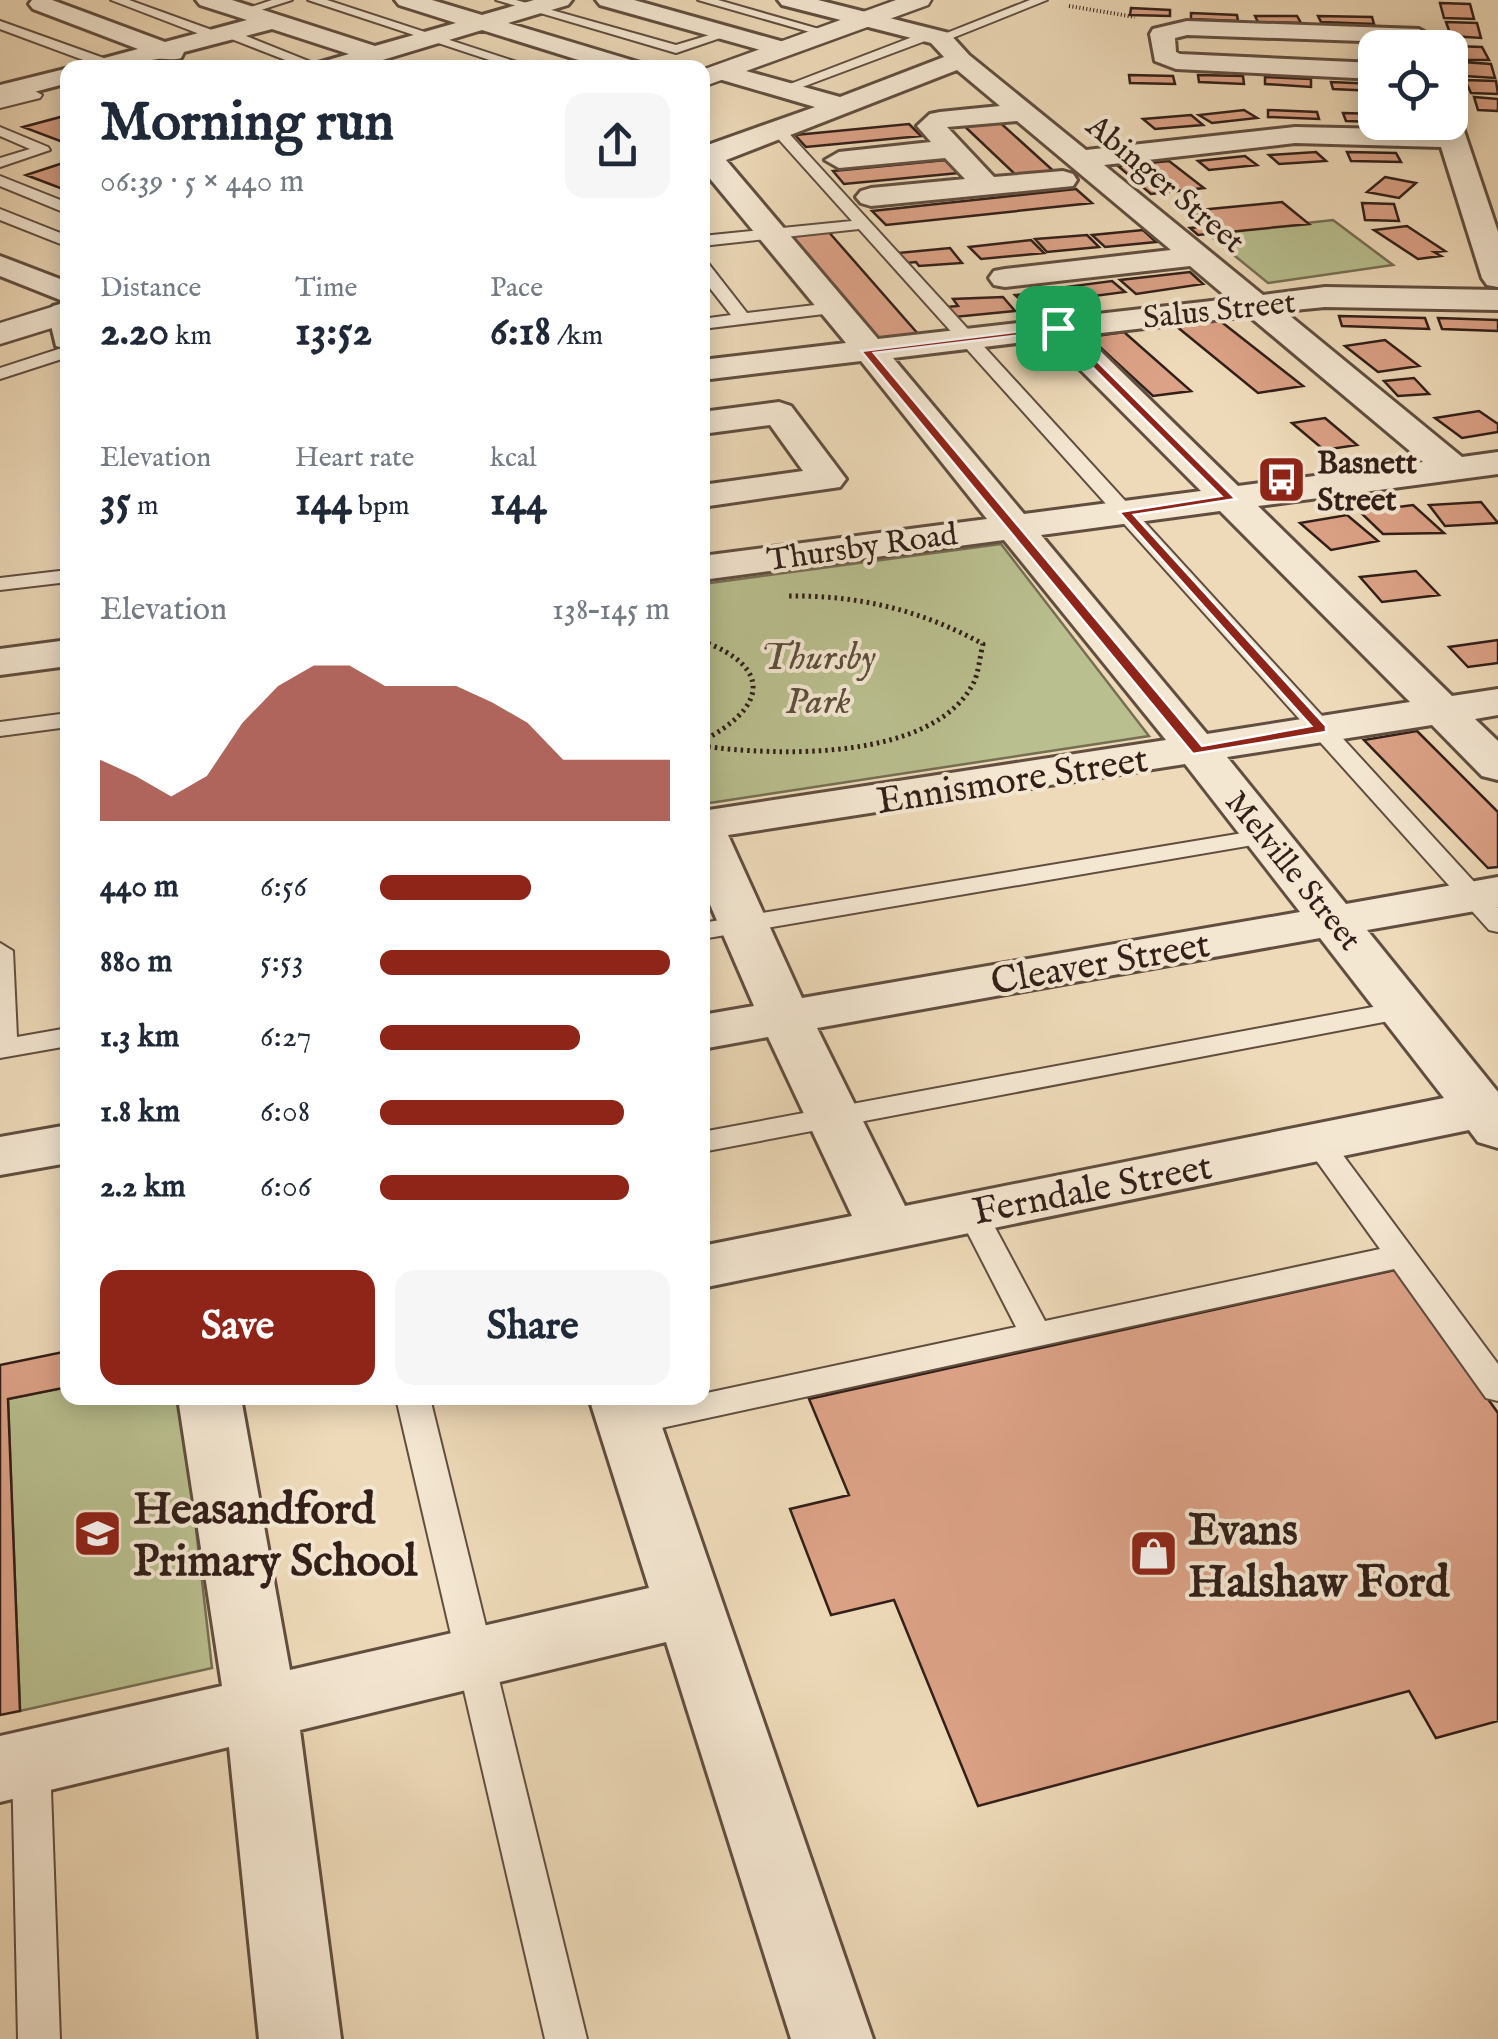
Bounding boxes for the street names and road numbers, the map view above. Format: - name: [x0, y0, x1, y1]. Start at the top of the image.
- street label: Abinger Street: [1076, 106, 1252, 263]
- street label: Salus Street: [1141, 283, 1298, 340]
- street label: Thursby Road: [765, 515, 961, 582]
- street label: Ennismore Street: [873, 737, 1152, 827]
- street label: Melville Street: [1215, 783, 1369, 960]
- street label: Cleaver Street: [987, 922, 1214, 1008]
- street label: Ferndale Street: [969, 1144, 1216, 1238]

